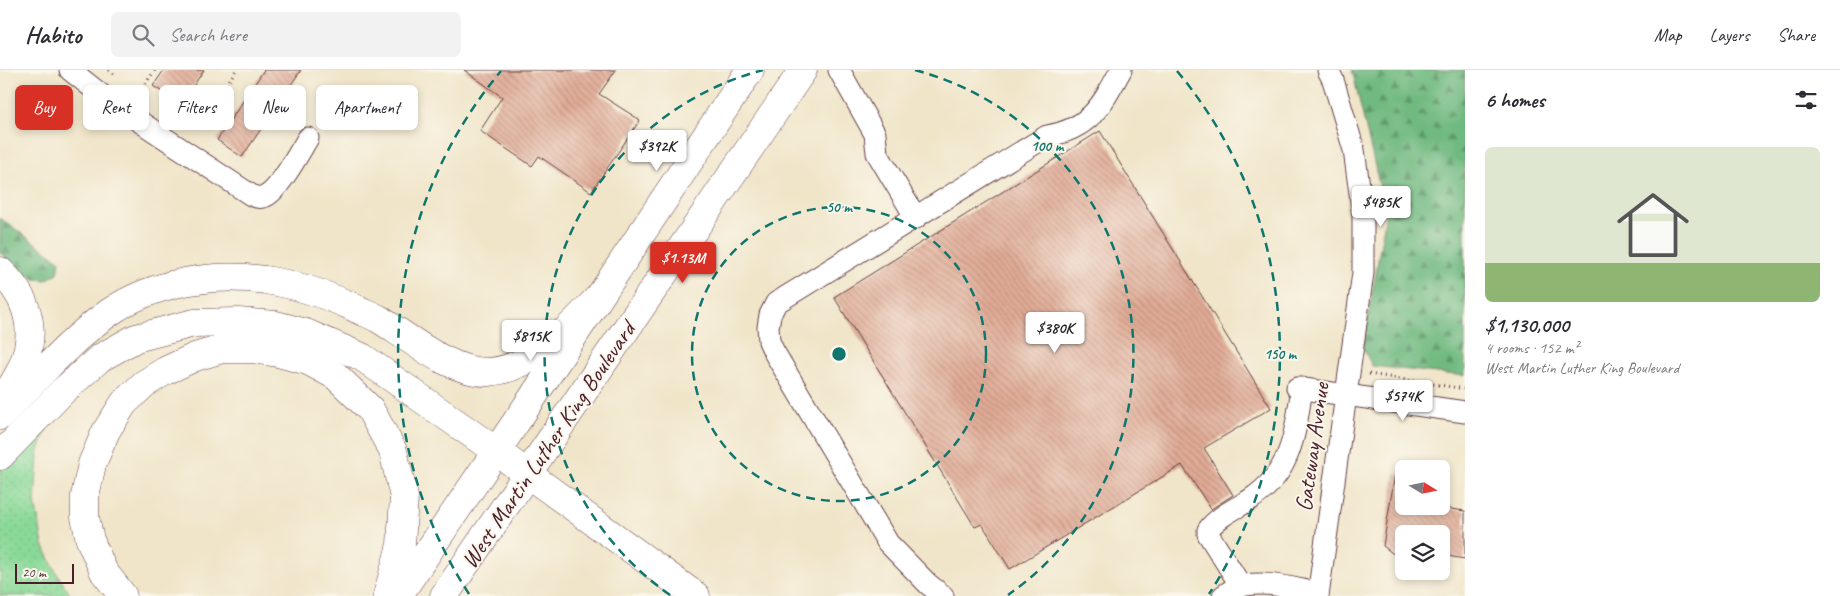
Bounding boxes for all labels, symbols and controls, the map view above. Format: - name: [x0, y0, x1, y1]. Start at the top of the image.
- search box: [111, 12, 461, 57]
- text: Habito: [25, 20, 81, 50]
- icon: search: [129, 21, 157, 49]
- text: Search here: [169, 23, 247, 47]
- text: Map: [1654, 24, 1682, 46]
- text: Layers: [1710, 24, 1749, 46]
- text: Share: [1777, 24, 1815, 46]
- chip: Buy: [15, 85, 73, 130]
- chip: Rent: [83, 85, 149, 130]
- chip: Filters: [159, 85, 234, 130]
- chip: New: [244, 85, 306, 130]
- chip: Apartment: [316, 85, 418, 130]
- icon: filters: [1792, 86, 1820, 114]
- text: 6 homes: [1485, 87, 1545, 113]
- pin: $392K: [622, 129, 692, 172]
- text: $392K: [639, 136, 675, 156]
- text: 100 m: [1031, 137, 1065, 156]
- icon: home: [1608, 180, 1698, 270]
- pin: $485K: [1346, 186, 1416, 228]
- text: $485K: [1363, 192, 1399, 212]
- text: 50 m: [826, 198, 853, 217]
- pin: $1.13M: [642, 242, 724, 284]
- text: $1.13M: [661, 248, 705, 268]
- pin: $380K: [1020, 312, 1090, 354]
- text: $1,130,000: [1485, 312, 1569, 338]
- street label: West Martin Luther King Boulevard: [454, 313, 644, 574]
- text: $380K: [1037, 318, 1073, 338]
- pin: $815K: [496, 320, 566, 362]
- text: $815K: [513, 326, 549, 346]
- text: 4 rooms · 152 m²: [1485, 338, 1579, 358]
- centre of rings: [830, 345, 848, 363]
- text: 150 m: [1264, 345, 1298, 364]
- text: West Martin Luther King Boulevard: [1485, 358, 1679, 378]
- street label: Gateway Avenue: [1288, 379, 1336, 513]
- pin: $574K: [1368, 380, 1438, 422]
- text: $574K: [1385, 386, 1421, 406]
- north arrow: [1395, 460, 1450, 515]
- map controls: [1395, 460, 1450, 580]
- button: layers: [1395, 525, 1450, 580]
- scale bar: [15, 561, 74, 584]
- text: 20 m: [22, 564, 46, 581]

